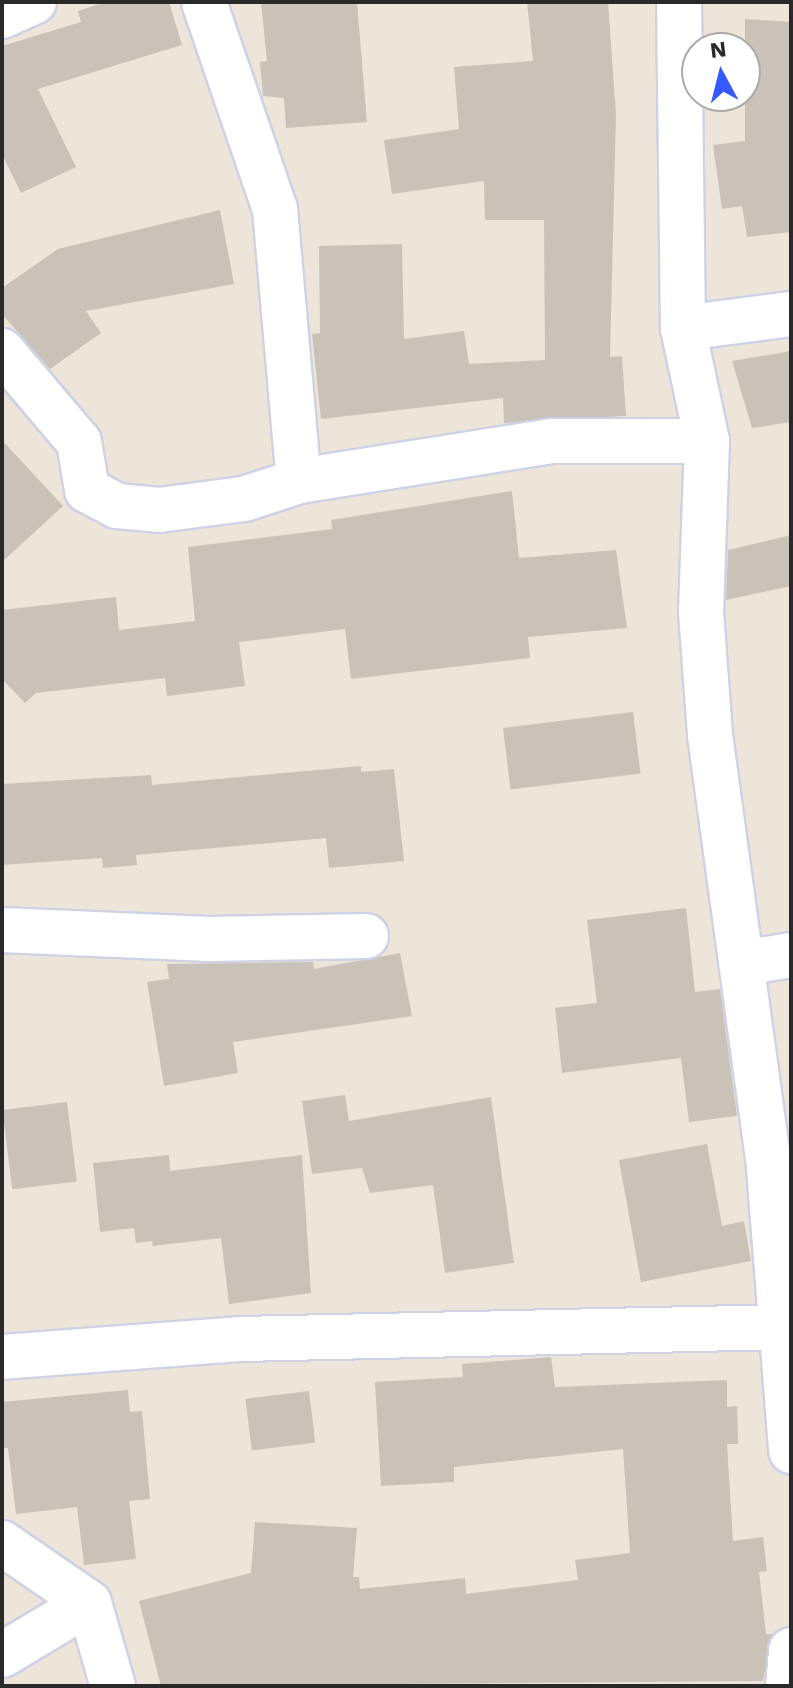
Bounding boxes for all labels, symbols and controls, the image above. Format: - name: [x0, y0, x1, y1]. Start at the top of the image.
- north arrow: [681, 32, 761, 112]
- text: N: [709, 36, 728, 63]

